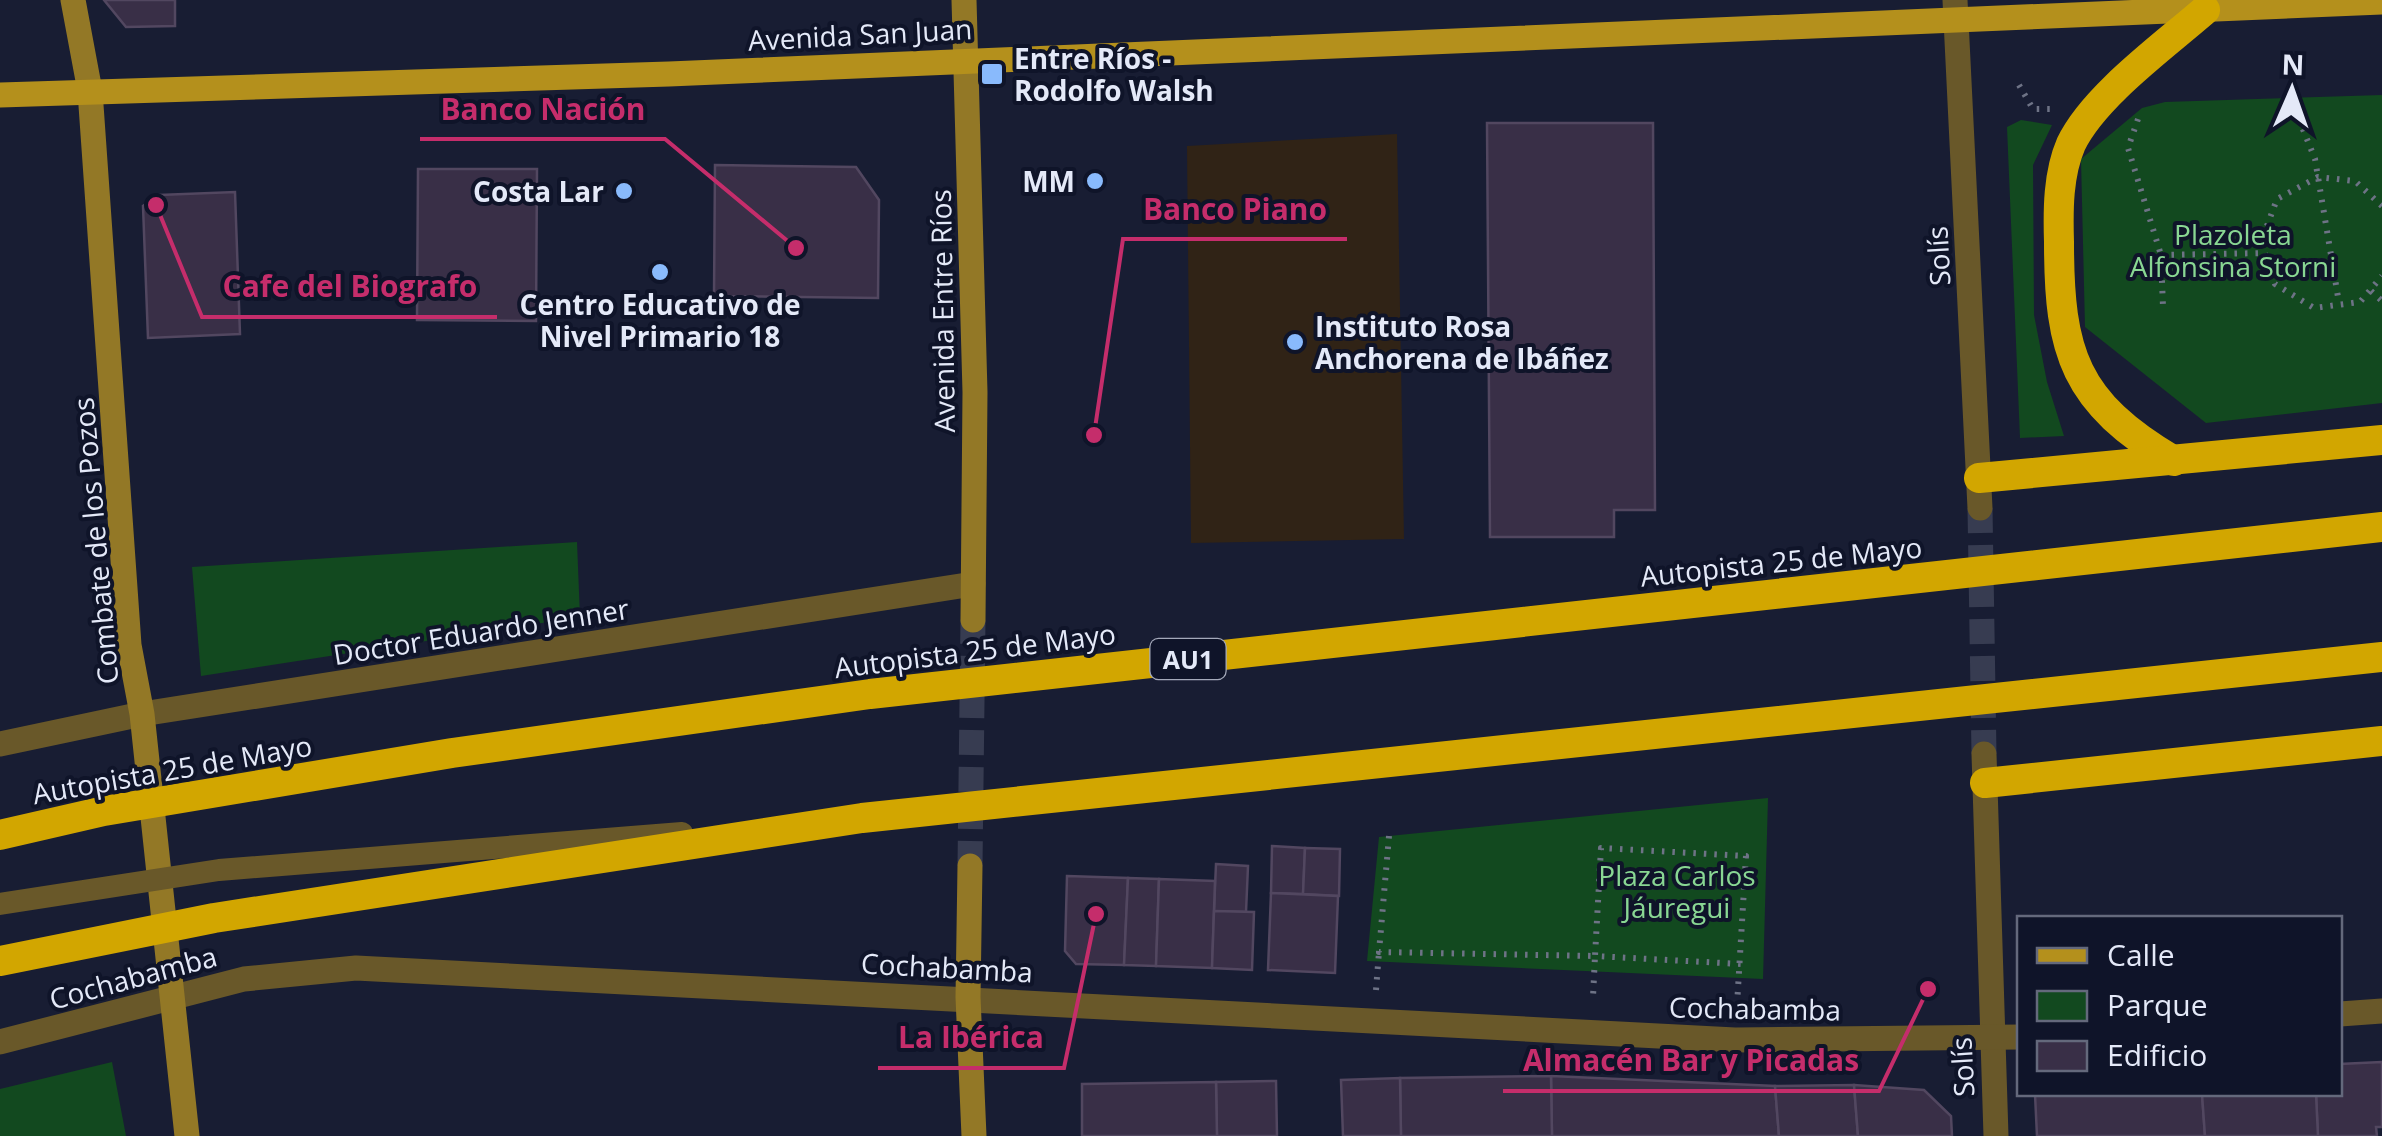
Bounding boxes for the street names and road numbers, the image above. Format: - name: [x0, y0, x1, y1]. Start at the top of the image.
- street label: Avenida San Juan: [747, 9, 973, 59]
- street label: Avenida Entre Ríos: [921, 189, 963, 433]
- street label: Solís: [1917, 225, 1959, 287]
- street label: Combate de los Pozos: [64, 396, 126, 686]
- street label: Autopista 25 de Mayo: [1638, 527, 1924, 595]
- street label: Doctor Eduardo Jenner: [330, 589, 632, 673]
- street label: Autopista 25 de Mayo: [832, 614, 1118, 686]
- road number: AU1: [1150, 639, 1226, 679]
- street label: Autopista 25 de Mayo: [29, 726, 315, 812]
- street label: Cochabamba: [45, 936, 221, 1018]
- street label: Cochabamba: [860, 944, 1034, 990]
- street label: Cochabamba: [1669, 988, 1841, 1028]
- street label: Solís: [1941, 1036, 1983, 1098]

